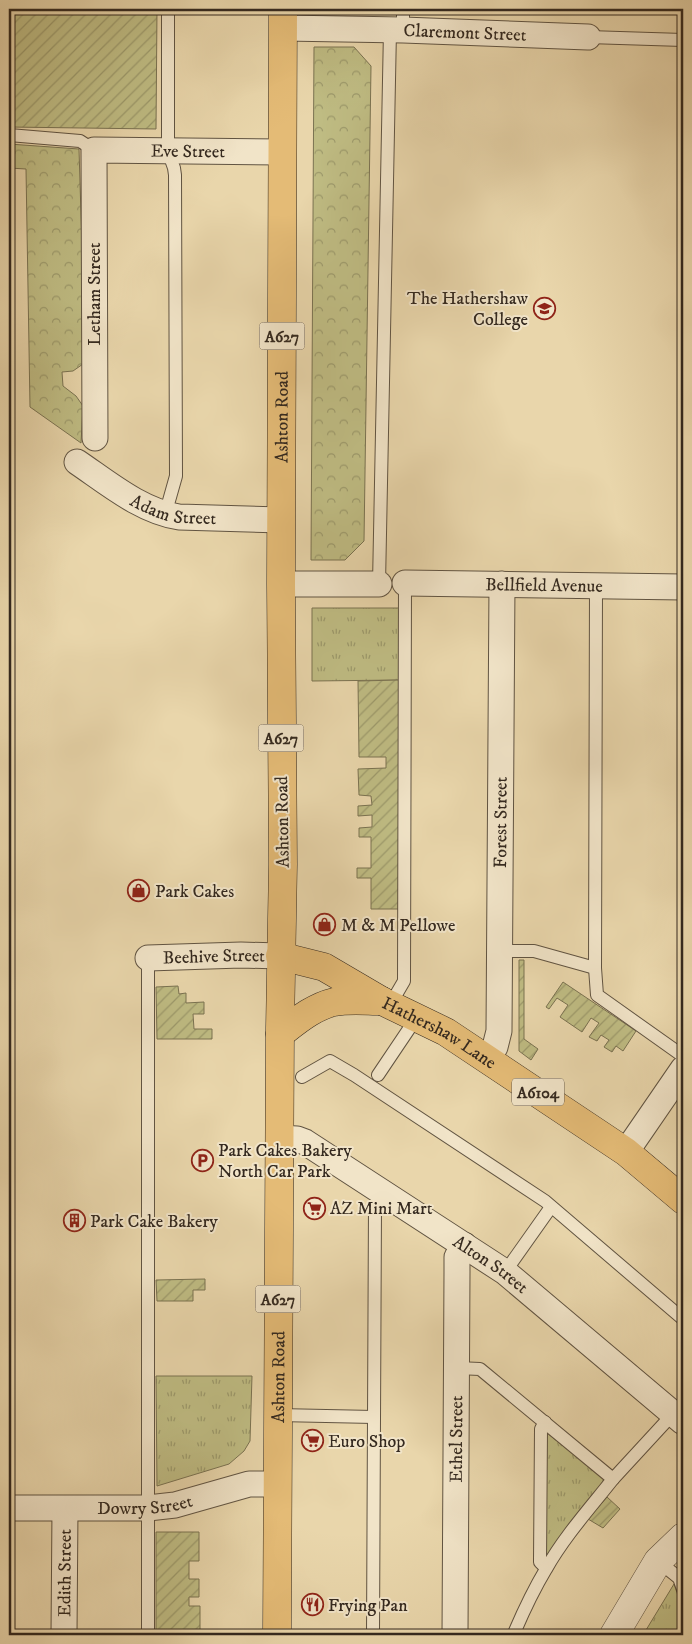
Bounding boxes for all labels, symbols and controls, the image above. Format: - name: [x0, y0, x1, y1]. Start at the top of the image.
- street label: Claremont Street: [403, 20, 527, 47]
- street label: Eve Street: [151, 141, 225, 163]
- street label: Letham Street: [84, 242, 106, 346]
- place label: The Hathershaw College: [407, 288, 529, 331]
- school or university icon: The Hathershaw College: [532, 296, 556, 320]
- road number: A627: [260, 322, 304, 350]
- street label: Ashton Road: [271, 371, 294, 463]
- street label: Adam Street: [126, 490, 217, 530]
- street label: Bellfield Avenue: [485, 574, 603, 598]
- road number: A627: [258, 724, 304, 751]
- street label: Ashton Road: [271, 776, 295, 868]
- street label: Forest Street: [490, 776, 513, 868]
- shop icon: Park Cakes: [127, 879, 151, 903]
- place label: Park Cakes: [155, 881, 234, 903]
- shop icon: M & M Pellowe: [313, 913, 337, 937]
- place label: M & M Pellowe: [341, 915, 455, 937]
- street label: Beehive Street: [163, 945, 266, 970]
- street label: Hathershaw Lane: [378, 993, 500, 1074]
- road number: A6104: [512, 1078, 564, 1106]
- place label: Park Cakes Bakery North Car Park: [218, 1140, 352, 1183]
- parking icon: Park Cakes Bakery North Car Park: [190, 1148, 214, 1172]
- supermarket icon: AZ Mini Mart: [302, 1196, 326, 1220]
- place label: AZ Mini Mart: [330, 1198, 433, 1220]
- building icon: Park Cake Bakery: [62, 1209, 86, 1233]
- place label: Park Cake Bakery: [90, 1211, 218, 1233]
- street label: Alton Street: [448, 1231, 533, 1299]
- road number: A627: [256, 1286, 300, 1312]
- street label: Ashton Road: [268, 1331, 291, 1423]
- street label: Ethel Street: [446, 1395, 468, 1483]
- supermarket icon: Euro Shop: [300, 1429, 324, 1453]
- place label: Euro Shop: [328, 1431, 405, 1453]
- street label: Dowry Street: [97, 1491, 195, 1520]
- street label: Edith Street: [54, 1529, 77, 1617]
- restaurant icon: Frying Pan: [300, 1593, 324, 1617]
- place label: Frying Pan: [328, 1595, 408, 1617]

